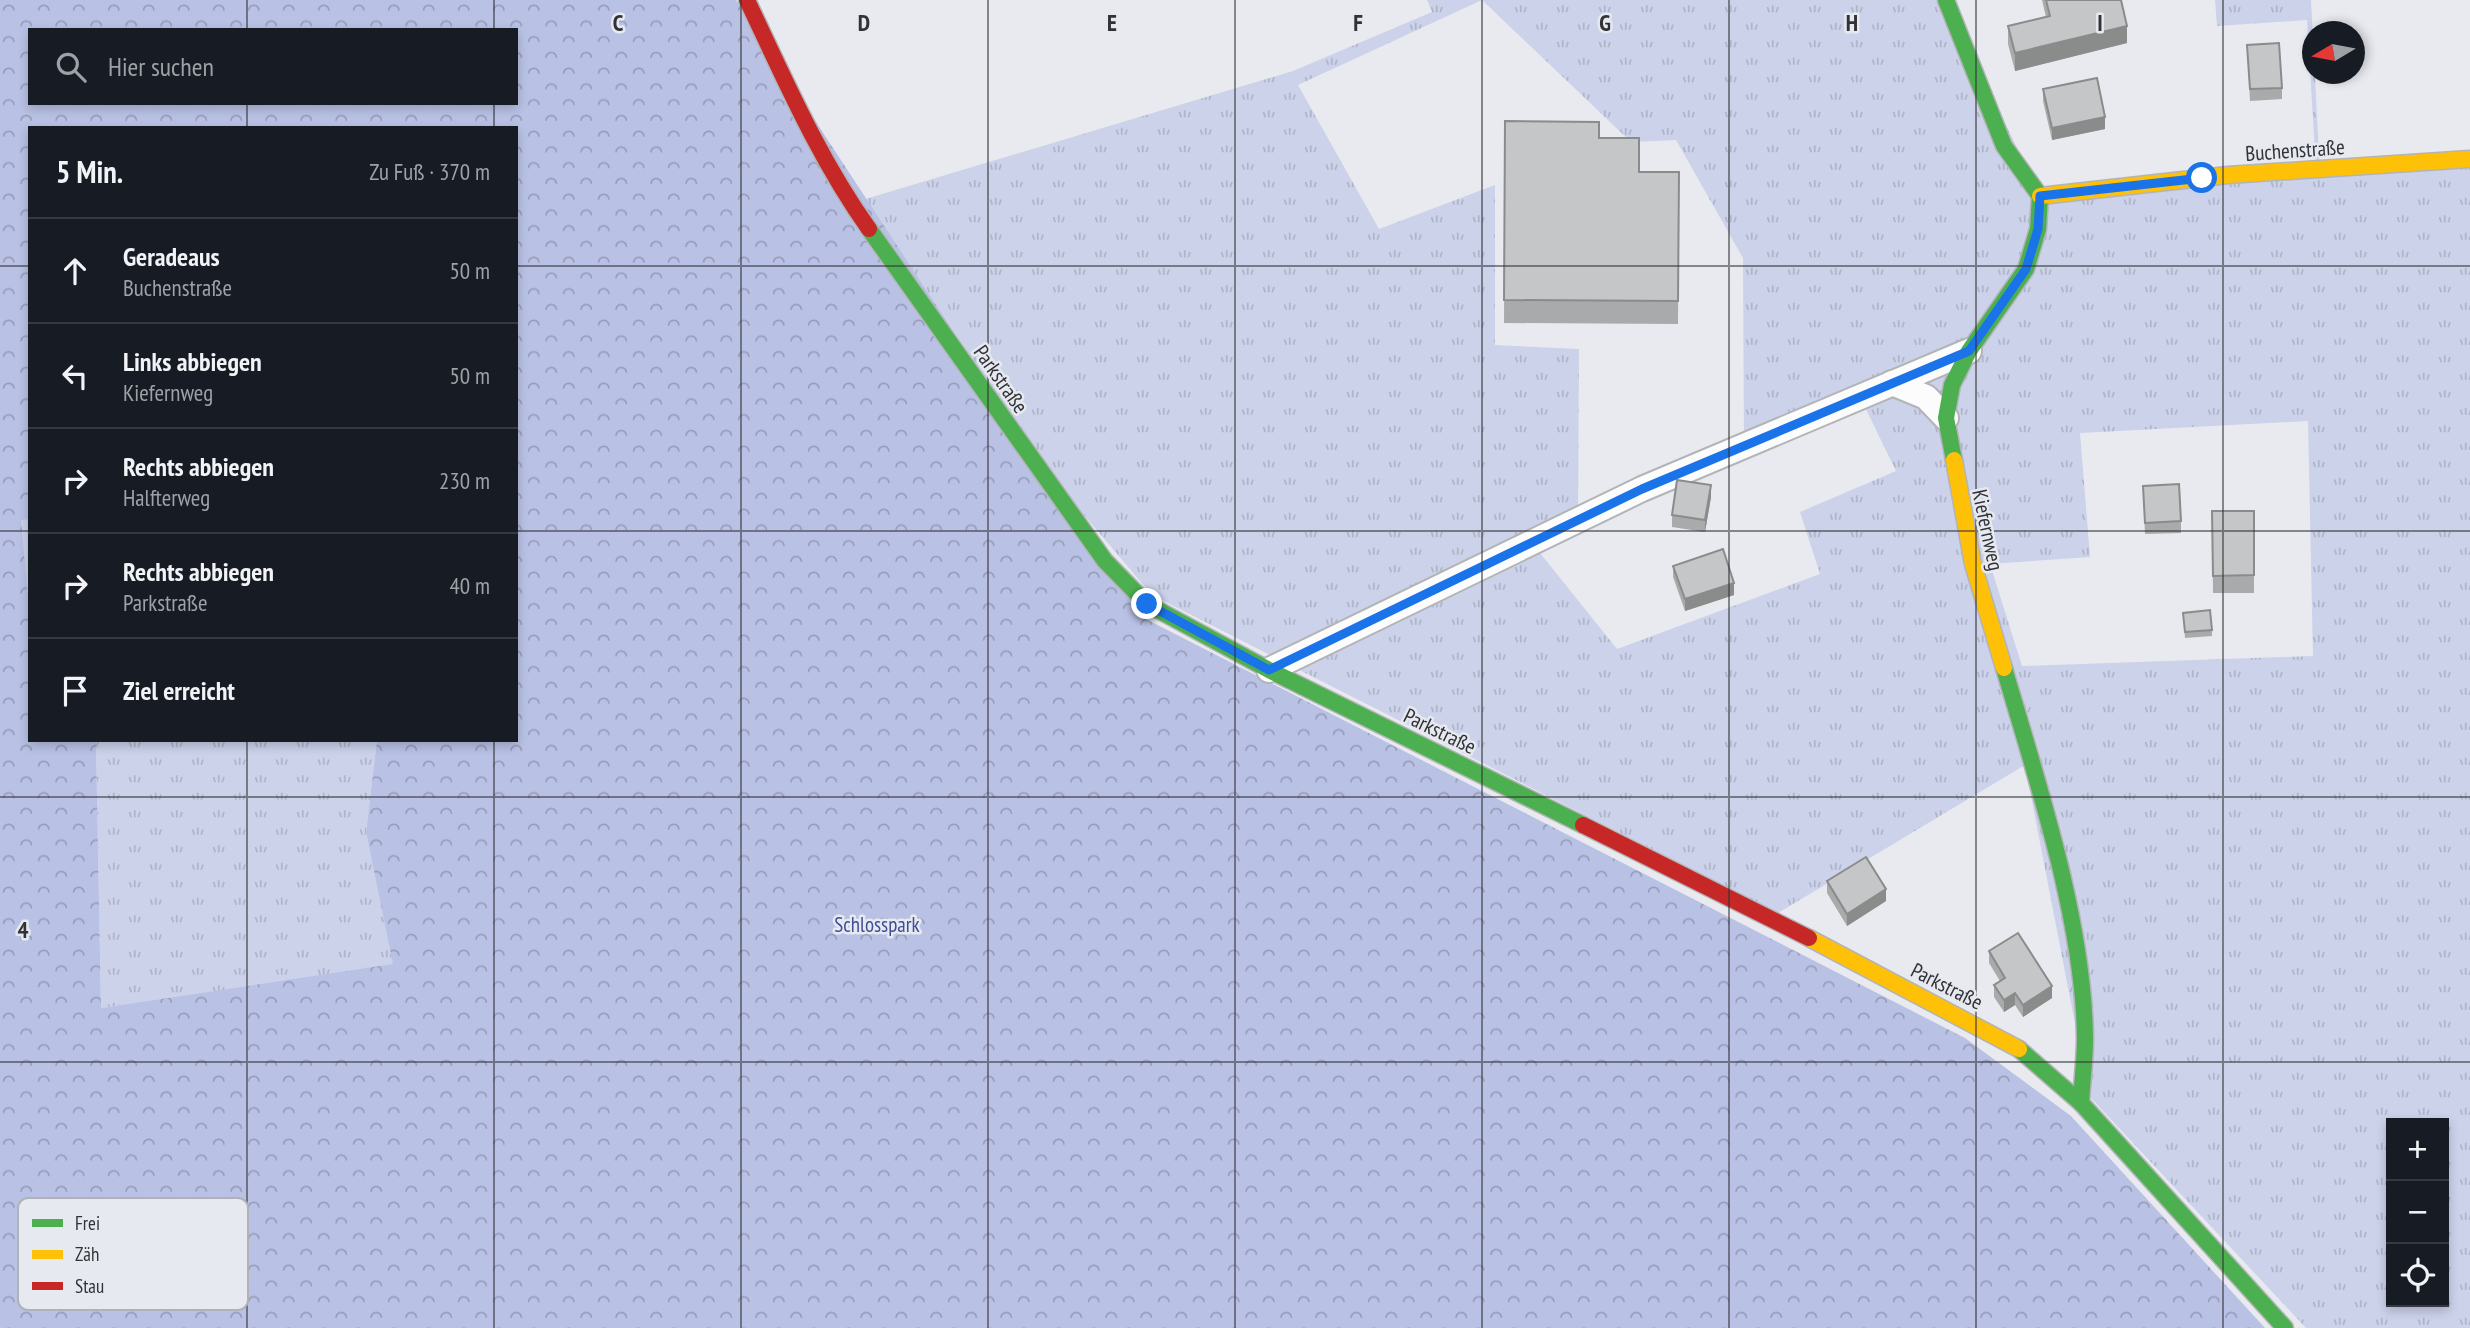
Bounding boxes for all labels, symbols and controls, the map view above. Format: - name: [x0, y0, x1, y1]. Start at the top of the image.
- text: C: [613, 8, 624, 37]
- text: D: [858, 8, 870, 37]
- text: E: [1107, 8, 1117, 37]
- text: F: [1353, 8, 1363, 37]
- text: G: [1599, 8, 1611, 37]
- text: H: [1846, 8, 1858, 37]
- text: I: [2097, 8, 2103, 37]
- north arrow: [2302, 21, 2365, 84]
- search box: [28, 28, 518, 105]
- icon: search: [52, 48, 90, 86]
- text: Hier suchen: [108, 50, 214, 83]
- street label: Buchenstraße: [2244, 133, 2346, 167]
- text: 5 Min.: [56, 152, 123, 191]
- text: Zu Fuß · 370 m: [369, 157, 490, 186]
- route start: [2186, 162, 2217, 193]
- text: Geradeaus: [123, 240, 220, 273]
- icon: ahead: [56, 252, 94, 290]
- text: 50 m: [449, 256, 490, 285]
- text: Buchenstraße: [123, 273, 232, 302]
- street label: Parkstraße: [968, 340, 1034, 418]
- text: Links abbiegen: [123, 345, 262, 378]
- icon: left: [56, 357, 94, 395]
- text: 50 m: [449, 361, 490, 390]
- text: Kiefernweg: [123, 378, 213, 407]
- text: Rechts abbiegen: [123, 450, 274, 483]
- icon: right: [56, 462, 94, 500]
- text: 230 m: [439, 466, 490, 495]
- text: Halfterweg: [123, 483, 210, 512]
- street label: Kiefernweg: [1966, 487, 2010, 573]
- text: Rechts abbiegen: [123, 555, 274, 588]
- icon: right: [56, 567, 94, 605]
- text: 40 m: [449, 571, 490, 600]
- text: Parkstraße: [123, 588, 208, 617]
- route end: [1131, 588, 1162, 619]
- icon: arrive: [56, 672, 94, 710]
- text: Ziel erreicht: [123, 674, 235, 707]
- street label: Parkstraße: [1399, 702, 1481, 760]
- park label: Schlosspark: [834, 911, 920, 938]
- text: 4: [18, 915, 29, 944]
- street label: Parkstraße: [1906, 956, 1988, 1016]
- map controls: [2386, 1118, 2449, 1307]
- button: +: [2386, 1118, 2449, 1181]
- button: −: [2386, 1181, 2449, 1244]
- legend: [18, 1198, 248, 1310]
- text: Frei: [75, 1211, 100, 1235]
- text: Zäh: [75, 1242, 99, 1266]
- button: locate: [2386, 1244, 2449, 1307]
- text: Stau: [75, 1274, 104, 1298]

